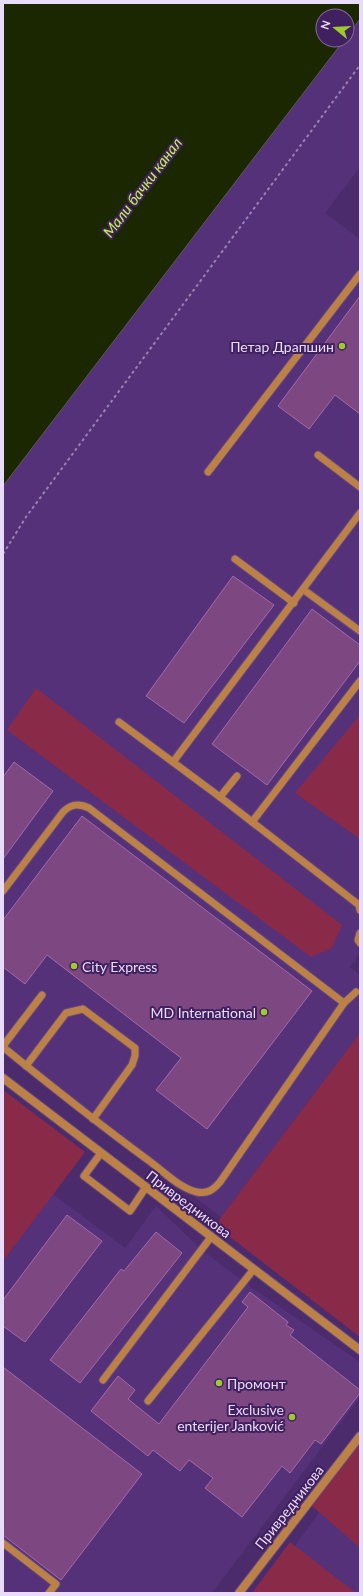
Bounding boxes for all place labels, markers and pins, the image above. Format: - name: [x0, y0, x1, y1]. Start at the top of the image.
- place label: Петар Драпшин: [230, 338, 334, 355]
- marker: Петар Драпшин: [337, 341, 347, 351]
- place label: City Express: [82, 958, 157, 975]
- marker: City Express: [69, 961, 79, 971]
- place label: MD International: [150, 1004, 256, 1021]
- marker: MD International: [259, 1007, 269, 1017]
- place label: Промонт: [227, 1375, 286, 1392]
- marker: Промонт: [214, 1378, 224, 1388]
- place label: Exclusive enterijer Janković: [177, 1401, 284, 1434]
- marker: Exclusive enterijer Janković: [287, 1412, 297, 1422]

